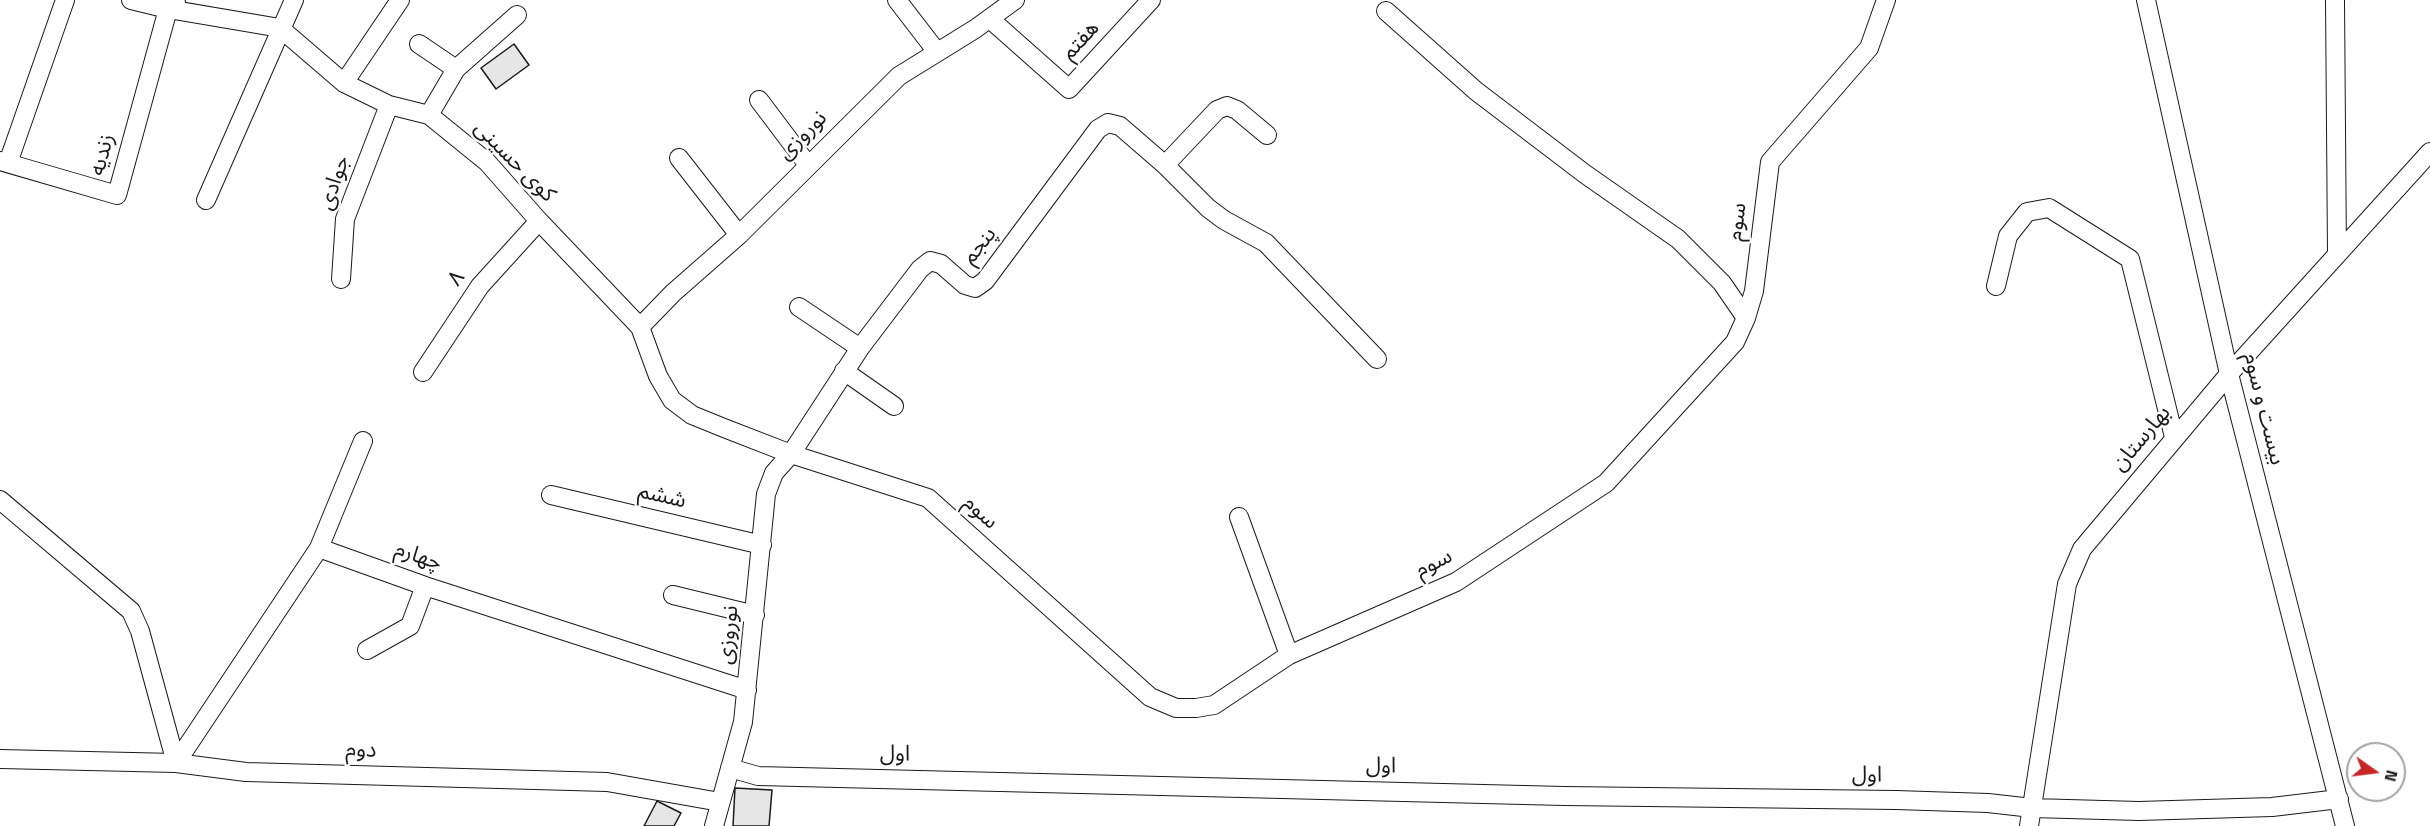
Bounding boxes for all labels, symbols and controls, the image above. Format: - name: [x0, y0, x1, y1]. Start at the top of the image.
- street label: هفتم: [1056, 16, 1106, 66]
- street label: نوروزی: [773, 106, 833, 166]
- street label: کوی حسینی: [468, 116, 560, 208]
- street label: زندیه: [85, 131, 121, 179]
- street label: جوادی: [313, 152, 357, 214]
- street label: سوم: [1723, 201, 1753, 243]
- street label: پنجم: [957, 222, 1003, 270]
- street label: ۸: [443, 266, 471, 292]
- street label: بیست و سوم: [2236, 350, 2290, 468]
- street label: بهارستان: [2107, 401, 2177, 477]
- street label: ششم: [635, 479, 689, 515]
- street label: سوم: [957, 490, 1003, 536]
- street label: چهارم: [391, 537, 445, 577]
- street label: سوم: [1411, 544, 1457, 584]
- street label: نوروزی: [713, 604, 745, 666]
- street label: دوم: [345, 737, 377, 765]
- street label: اول: [880, 742, 910, 768]
- north arrow: [2346, 742, 2406, 802]
- street label: اول: [1366, 754, 1396, 780]
- street label: اول: [1852, 763, 1882, 789]
- text: N: [2379, 768, 2405, 784]

